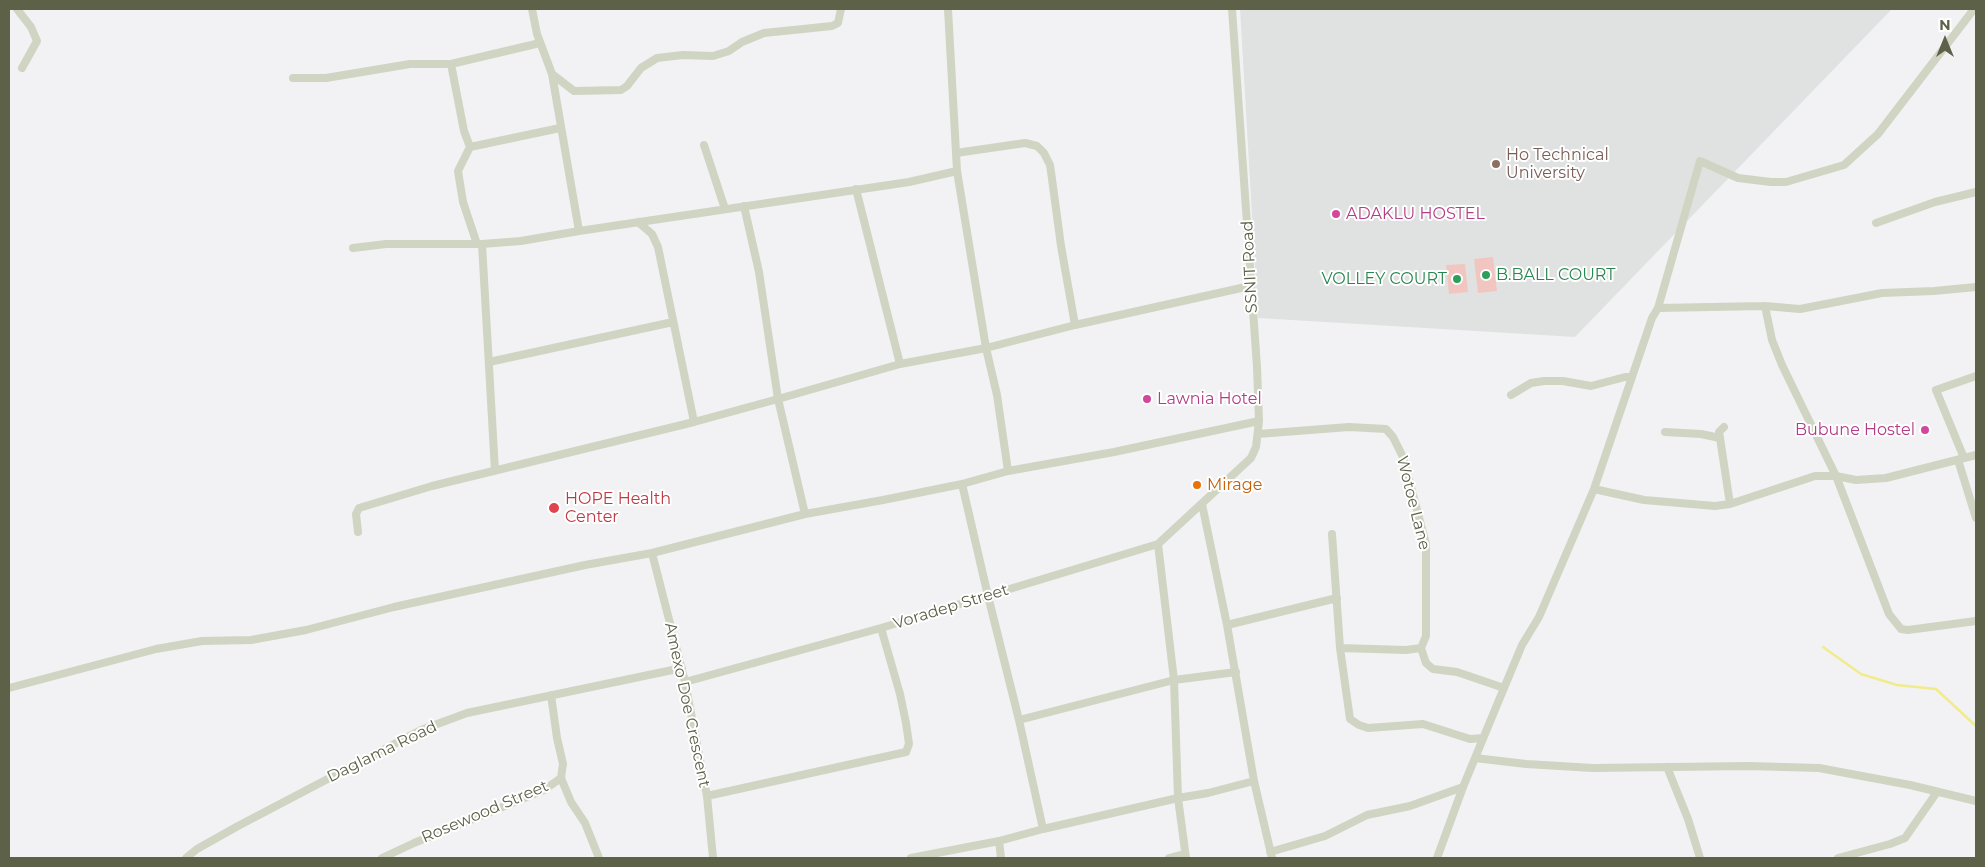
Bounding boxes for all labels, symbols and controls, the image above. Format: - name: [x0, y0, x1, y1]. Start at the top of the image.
- north arrow: [1920, 15, 1970, 65]
- text: N: [1939, 16, 1951, 34]
- place label: Ho Technical University: [1506, 145, 1609, 183]
- marker: Ho Technical University: [1490, 158, 1502, 170]
- place label: ADAKLU HOSTEL: [1346, 204, 1485, 224]
- marker: ADAKLU HOSTEL: [1330, 208, 1342, 220]
- street label: SSNIT Road: [1238, 220, 1262, 314]
- place label: B.BALL COURT: [1496, 265, 1615, 285]
- place label: VOLLEY COURT: [1322, 269, 1447, 289]
- marker: B.BALL COURT: [1480, 269, 1492, 281]
- marker: VOLLEY COURT: [1451, 273, 1463, 285]
- place label: Lawnia Hotel: [1157, 389, 1262, 409]
- marker: Lawnia Hotel: [1141, 393, 1153, 405]
- place label: Bubune Hostel: [1795, 420, 1915, 440]
- marker: Bubune Hostel: [1919, 424, 1931, 436]
- street label: Wotoe Lane: [1392, 454, 1434, 552]
- place label: Mirage: [1207, 475, 1262, 495]
- marker: Mirage: [1191, 479, 1203, 491]
- place label: HOPE Health Center: [565, 489, 671, 527]
- marker: HOPE Health Center: [547, 501, 561, 515]
- street label: Voradep Street: [891, 580, 1011, 634]
- street label: Amexo Doe Crescent: [660, 621, 714, 789]
- street label: Daglama Road: [324, 717, 440, 787]
- street label: Rosewood Street: [419, 777, 551, 847]

